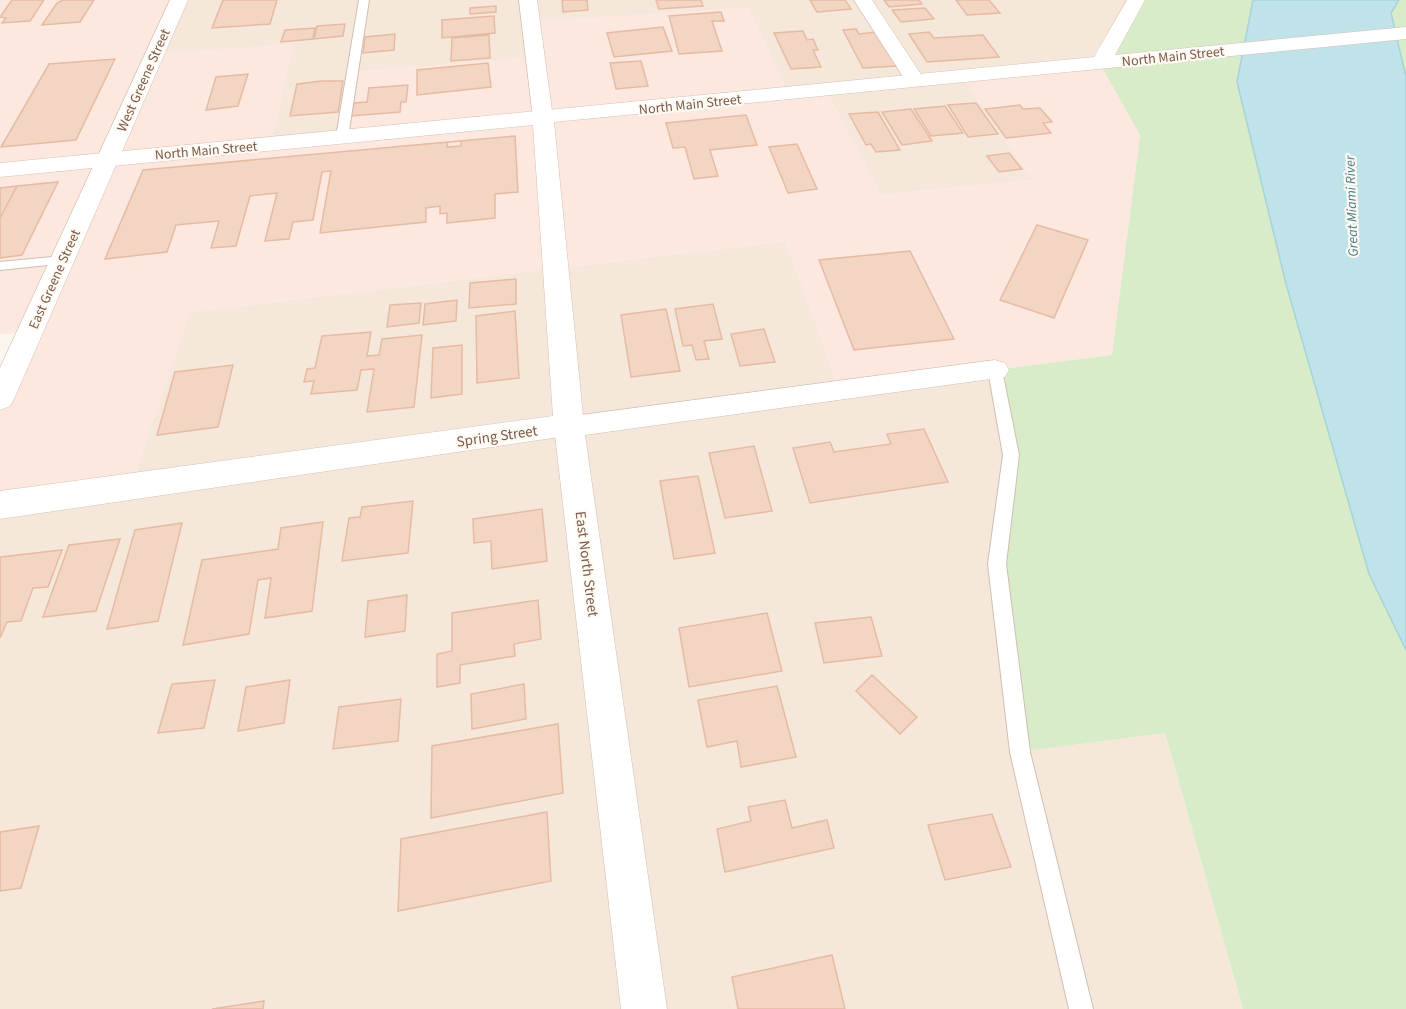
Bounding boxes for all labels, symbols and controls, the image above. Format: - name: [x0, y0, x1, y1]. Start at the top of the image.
- street label: West Greene Street: [112, 25, 176, 135]
- street label: North Main Street: [1121, 42, 1226, 72]
- street label: North Main Street: [638, 90, 743, 120]
- street label: North Main Street: [154, 137, 258, 165]
- water label: Great Miami River: [1340, 154, 1364, 257]
- street label: East Greene Street: [24, 226, 86, 332]
- street label: Spring Street: [455, 420, 539, 453]
- street label: East North Street: [570, 510, 603, 618]

